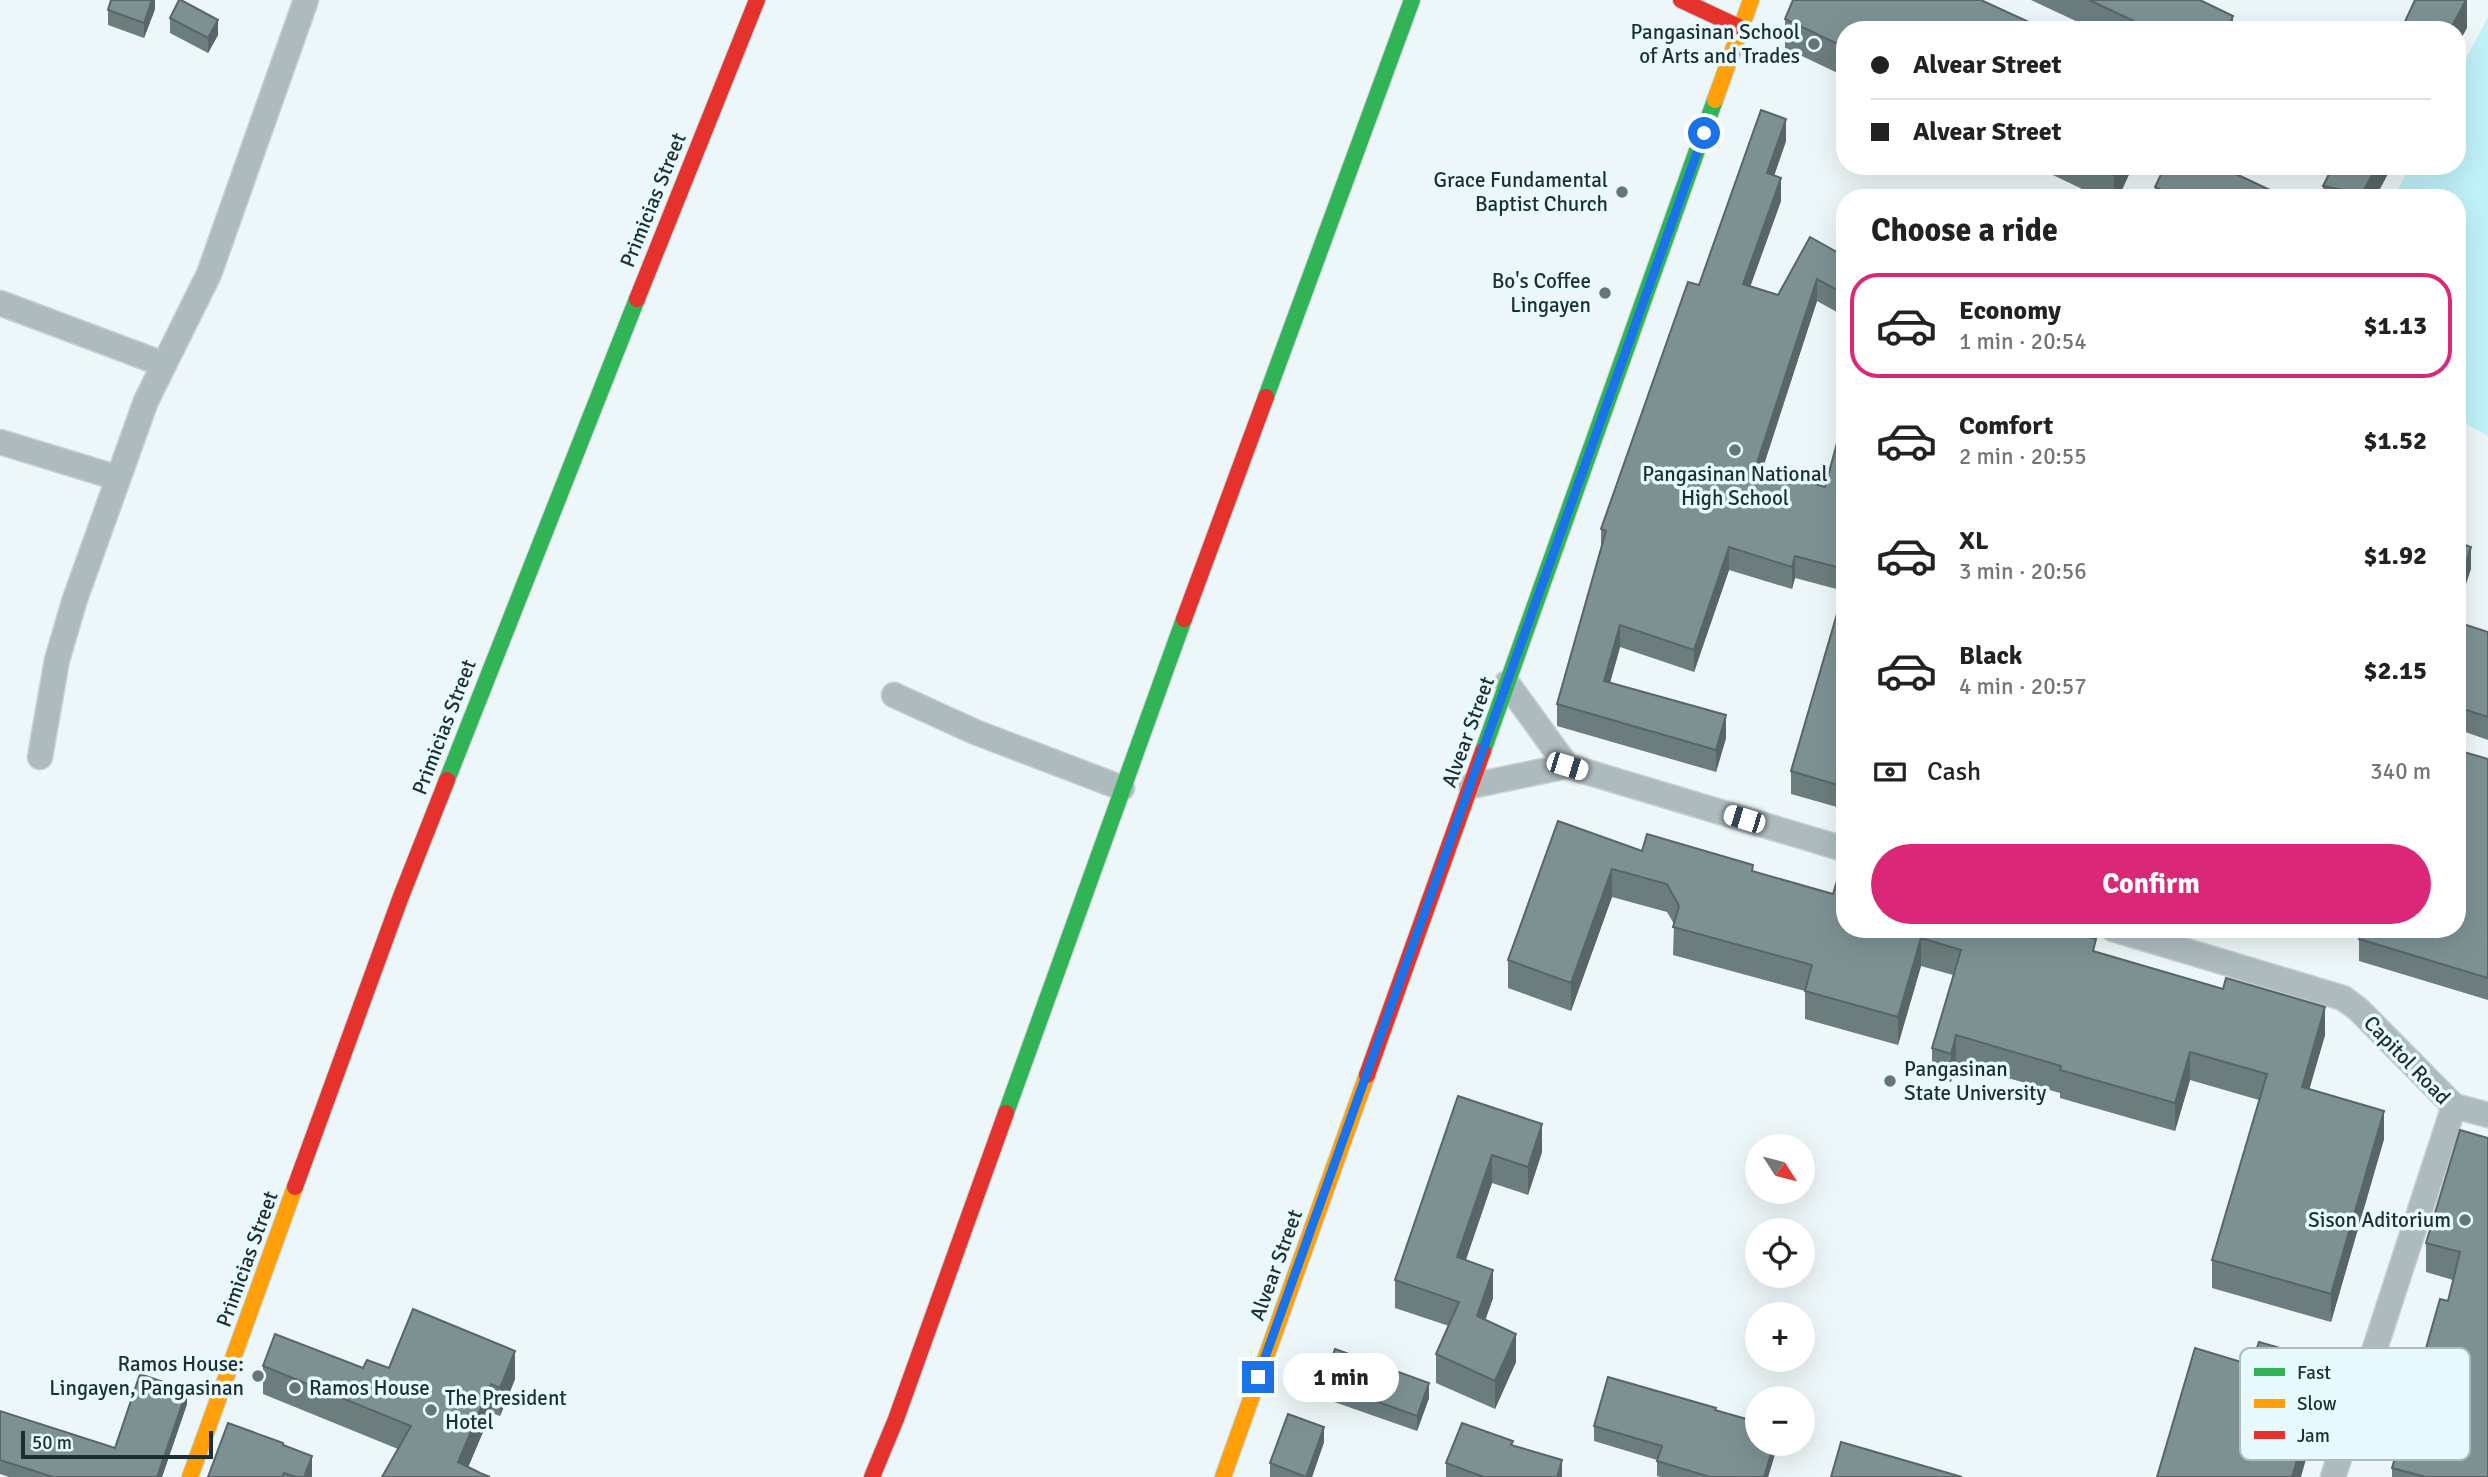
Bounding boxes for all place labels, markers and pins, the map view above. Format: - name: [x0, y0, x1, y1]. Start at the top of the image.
- place label: Pangasinan School of Arts and Trades: [1631, 19, 1800, 69]
- marker: Pangasinan School of Arts and Trades: [1806, 36, 1822, 52]
- place label: Grace Fundamental Baptist Church: [1433, 167, 1608, 217]
- marker: Grace Fundamental Baptist Church: [1614, 184, 1630, 200]
- place label: Bo's Coffee Lingayen: [1492, 268, 1591, 318]
- marker: Bo's Coffee Lingayen: [1597, 285, 1613, 301]
- marker: Pangasinan National High School: [1727, 442, 1743, 458]
- place label: Pangasinan National High School: [1642, 461, 1828, 511]
- place label: Pangasinan State University: [1904, 1056, 2046, 1106]
- marker: Pangasinan State University: [1882, 1073, 1898, 1089]
- place label: Sison Aditorium: [2308, 1207, 2451, 1233]
- marker: Sison Aditorium: [2457, 1212, 2473, 1228]
- place label: Ramos House: Lingayen, Pangasinan: [49, 1351, 244, 1401]
- marker: Ramos House: Lingayen, Pangasinan: [250, 1368, 266, 1384]
- place label: Ramos House: [309, 1375, 430, 1401]
- marker: Ramos House: [287, 1380, 303, 1396]
- place label: The President Hotel: [445, 1385, 567, 1435]
- marker: The President Hotel: [423, 1402, 439, 1418]

